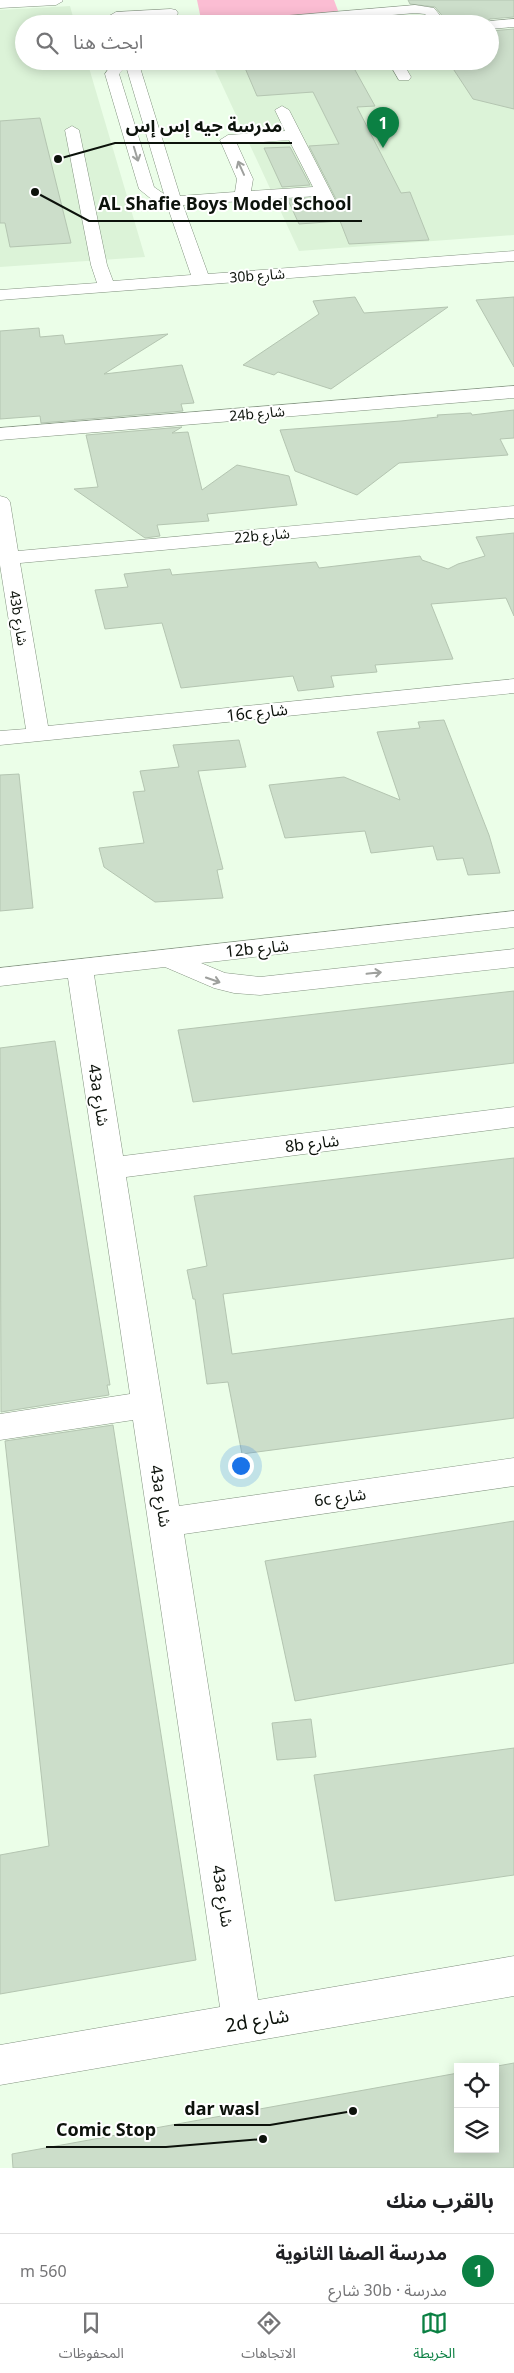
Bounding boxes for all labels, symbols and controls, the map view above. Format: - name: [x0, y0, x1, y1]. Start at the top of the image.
- search box: [15, 15, 499, 70]
- icon: search: [33, 29, 61, 57]
- text: ابحث هنا: [73, 29, 143, 55]
- pin: 1: [367, 107, 399, 148]
- callout: مدرسة جيه إس إس: [115, 110, 292, 143]
- text: مدرسة جيه إس إس: [126, 113, 282, 138]
- one-way arrow: [132, 146, 142, 162]
- one-way arrow: [235, 161, 245, 176]
- callout: AL Shafie Boys Model School: [89, 188, 362, 221]
- text: AL Shafie Boys Model School: [98, 191, 352, 215]
- street label: 30b شارع: [229, 264, 286, 288]
- street label: 24b شارع: [228, 401, 286, 427]
- street label: 22b شارع: [233, 523, 291, 549]
- street label: 43b شارع: [3, 589, 33, 647]
- street label: 16c شارع: [225, 698, 289, 728]
- street label: 12b شارع: [224, 934, 290, 964]
- one-way arrow: [365, 968, 381, 978]
- one-way arrow: [204, 976, 220, 985]
- street label: 43a شارع: [81, 1062, 115, 1128]
- street label: 8b شارع: [284, 1129, 341, 1159]
- your location: [228, 1453, 254, 1479]
- street label: 43a شارع: [143, 1463, 177, 1529]
- street label: 6c شارع: [313, 1482, 368, 1514]
- street label: 43a شارع: [205, 1863, 239, 1929]
- street label: 2d شارع: [223, 2002, 291, 2039]
- map controls: [454, 2063, 499, 2153]
- button: locate: [454, 2063, 499, 2108]
- callout: dar wasl: [174, 2092, 270, 2125]
- text: dar wasl: [184, 2096, 260, 2120]
- button: layers: [454, 2108, 499, 2153]
- callout: Comic Stop: [46, 2114, 166, 2147]
- text: Comic Stop: [56, 2117, 156, 2141]
- text: بالقرب منك: [386, 2186, 494, 2214]
- text: مدرسة الصفا الثانوية: [275, 2240, 447, 2266]
- text: 560 m: [20, 2260, 67, 2282]
- text: 1: [473, 2260, 483, 2282]
- text: مدرسة · 30b شارع: [328, 2279, 447, 2301]
- tab: المحفوظات: [59, 2309, 124, 2368]
- tab: الاتجاهات: [241, 2309, 296, 2368]
- tab: الخريطة: [413, 2309, 455, 2368]

